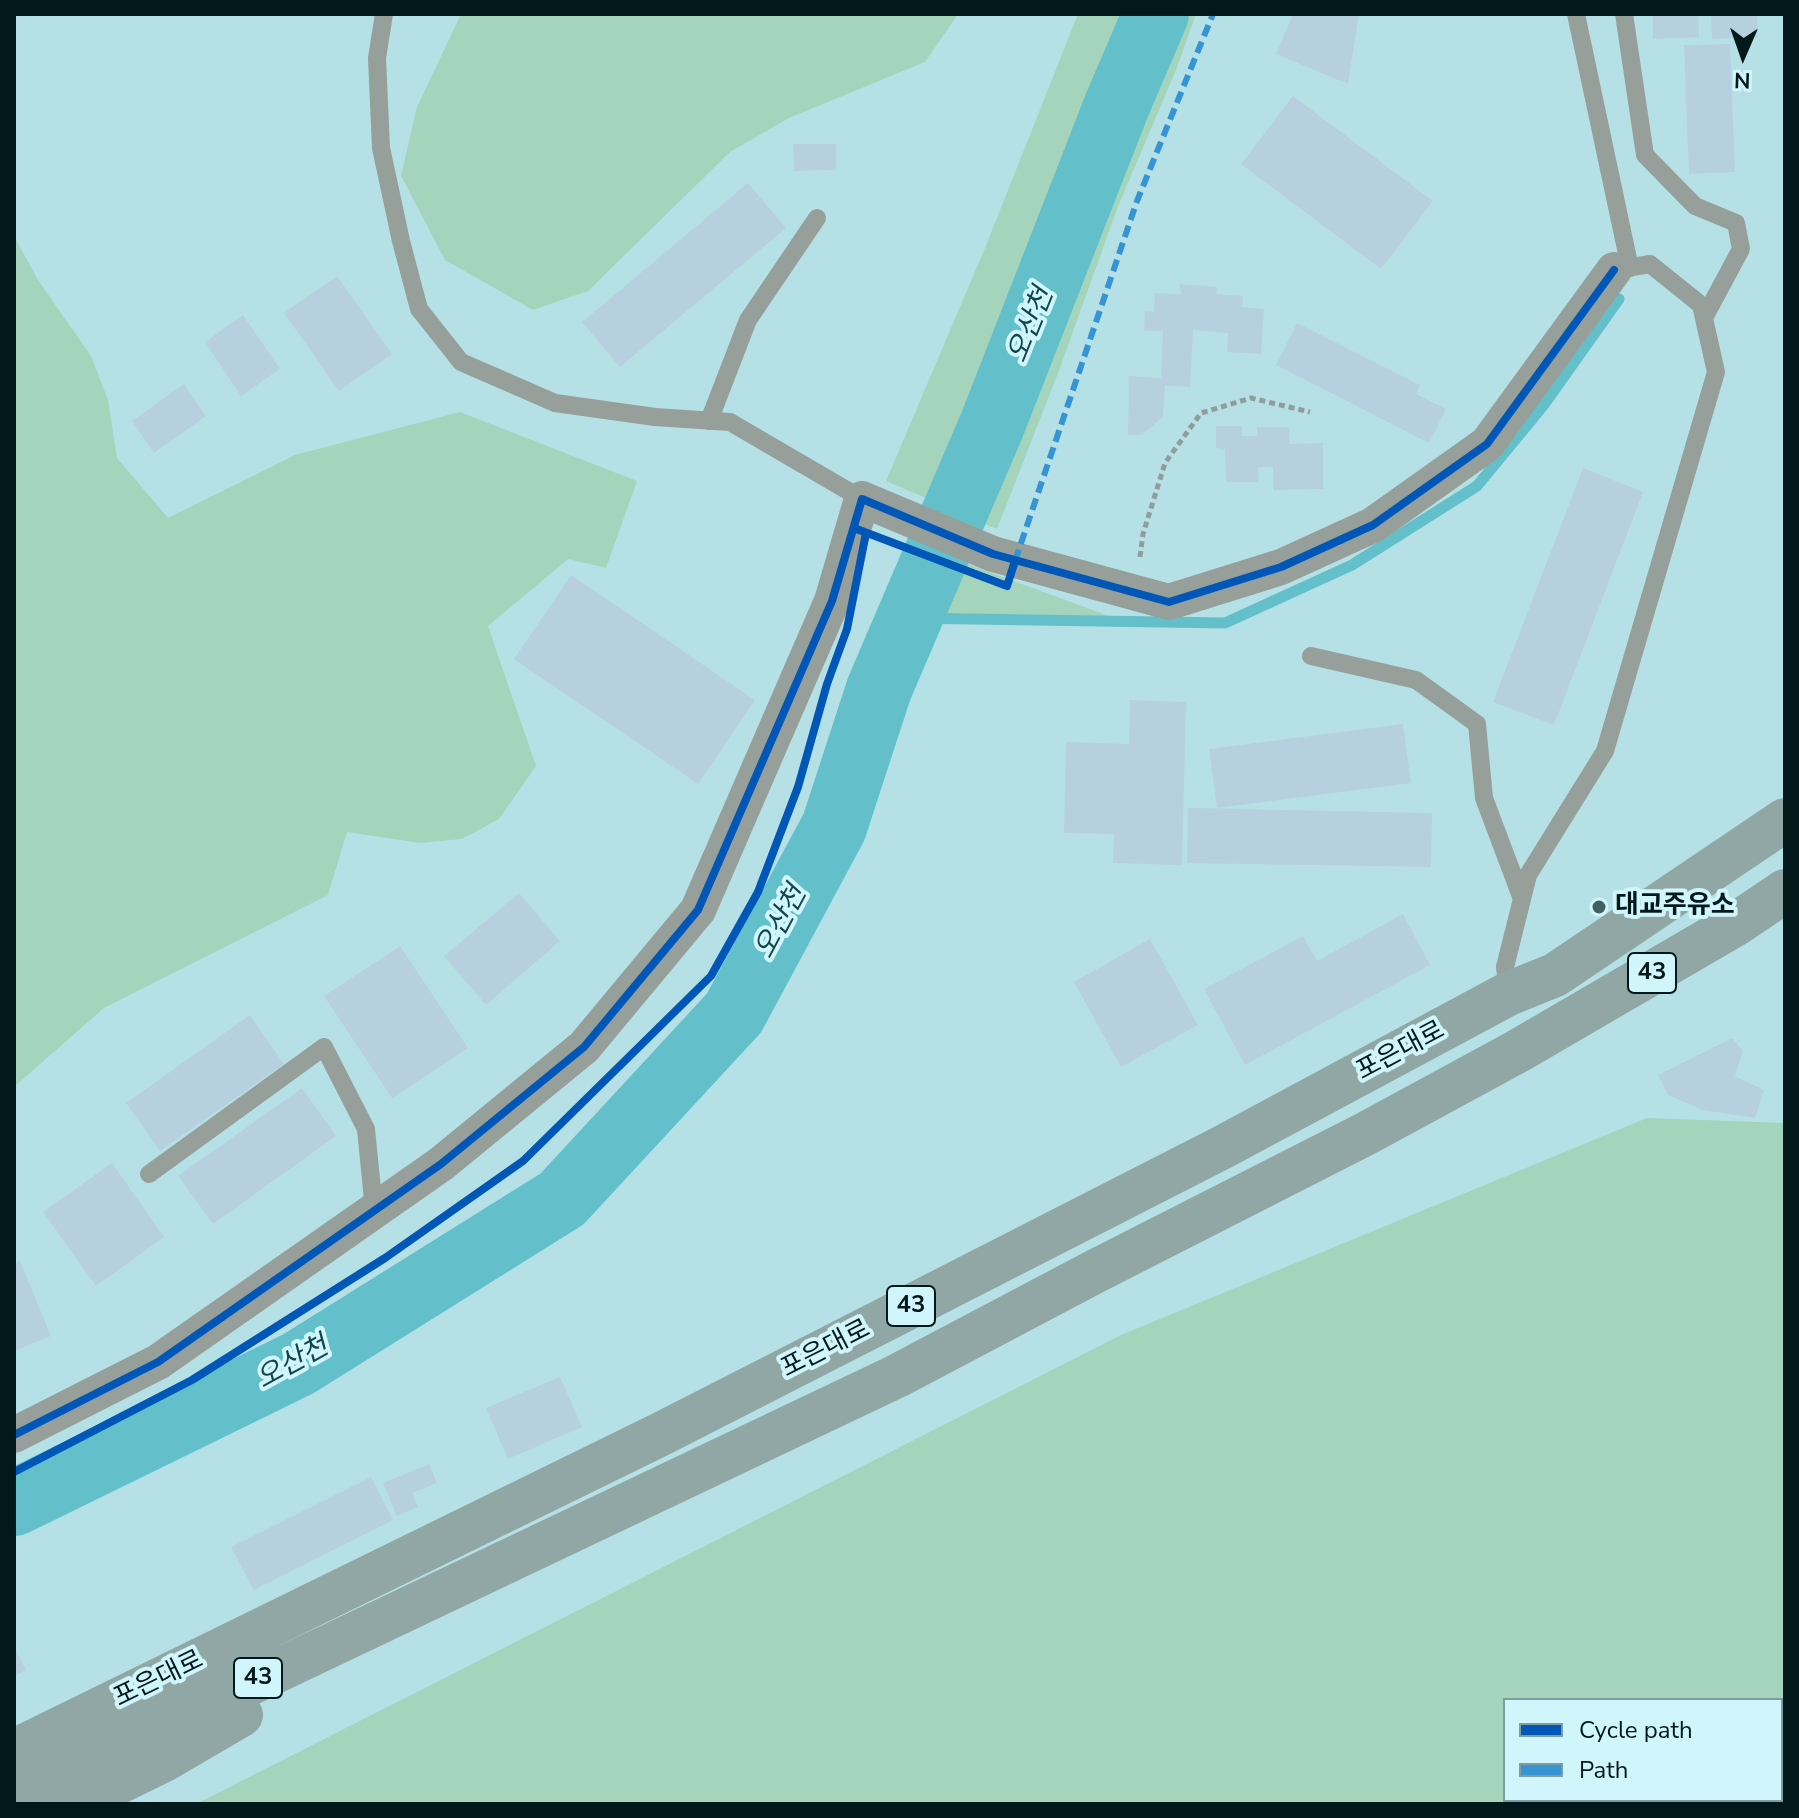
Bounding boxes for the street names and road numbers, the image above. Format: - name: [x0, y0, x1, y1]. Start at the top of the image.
- road number: 43: [1628, 953, 1676, 993]
- street label: 포은대로: [1351, 1016, 1451, 1088]
- road number: 43: [887, 1286, 935, 1326]
- street label: 포은대로: [776, 1314, 876, 1386]
- street label: 포은대로: [109, 1645, 209, 1715]
- road number: 43: [234, 1658, 282, 1698]

